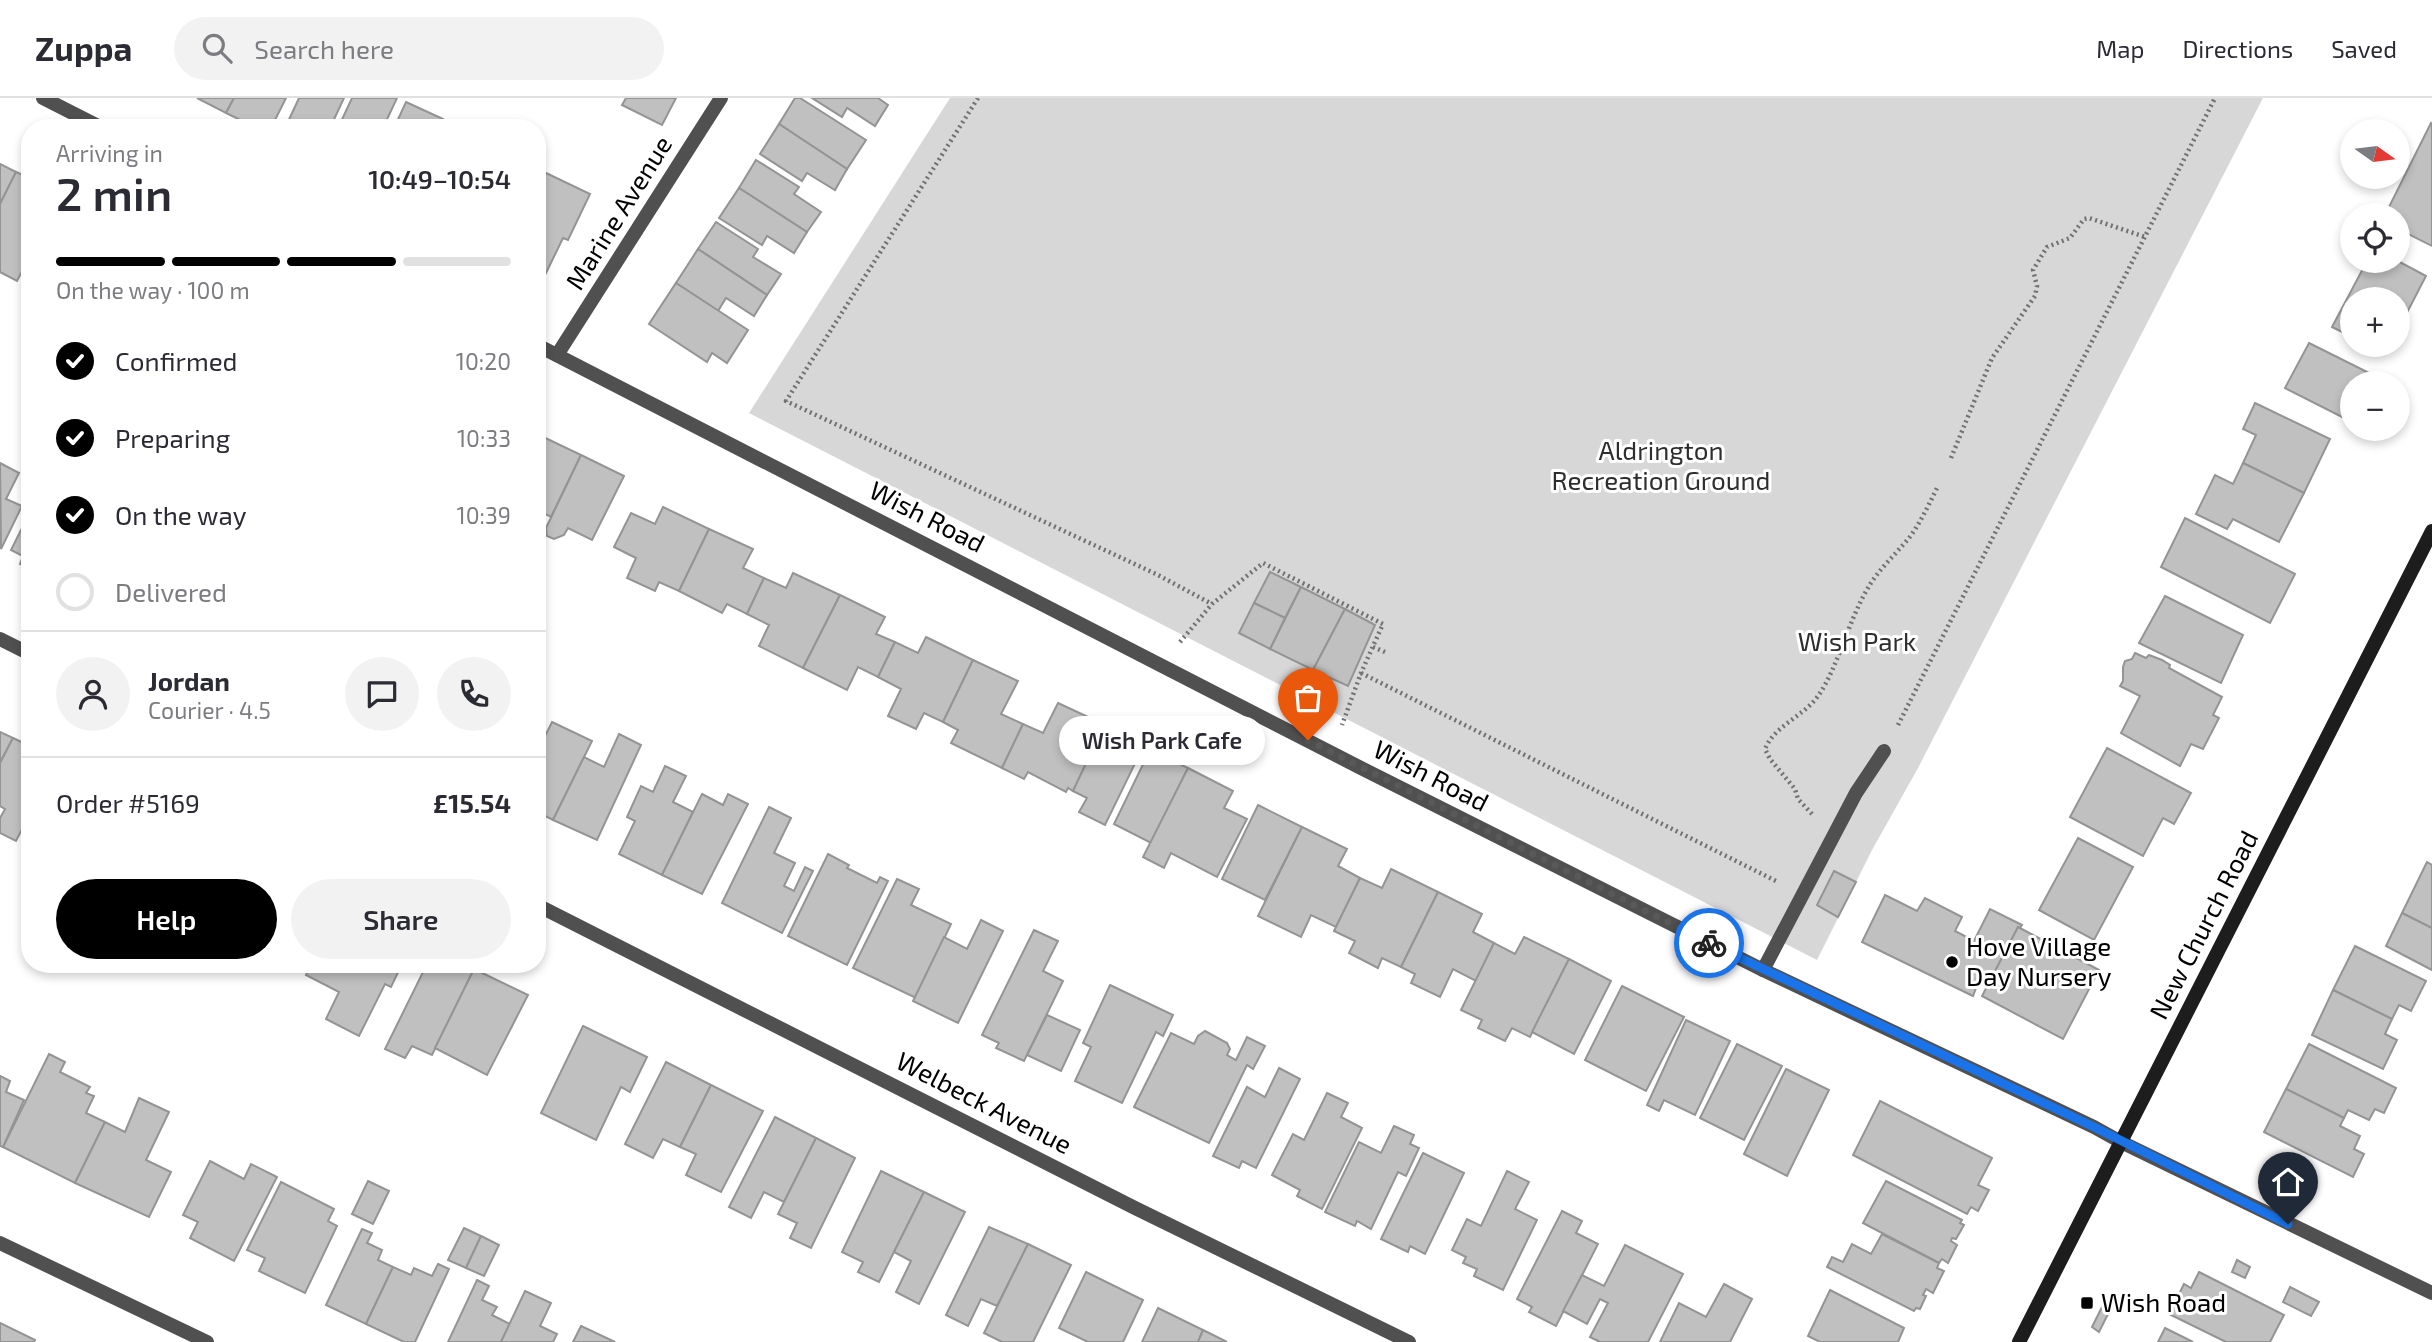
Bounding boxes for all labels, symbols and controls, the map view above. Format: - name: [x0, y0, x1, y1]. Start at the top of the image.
- search box: [174, 17, 664, 80]
- text: Zuppa: [35, 28, 132, 68]
- icon: search: [198, 29, 236, 67]
- text: Search here: [254, 33, 394, 64]
- text: Map: [2096, 34, 2144, 63]
- text: Directions: [2182, 34, 2293, 63]
- text: Saved: [2331, 34, 2397, 63]
- north arrow: [2340, 119, 2410, 189]
- map controls: [2340, 119, 2410, 441]
- street label: Marine Avenue: [558, 130, 677, 295]
- text: Arriving in: [56, 139, 163, 167]
- text: 10:49–10:54: [368, 163, 511, 194]
- text: 2 min: [56, 165, 172, 220]
- button: locate: [2340, 203, 2410, 273]
- text: On the way · 100 m: [56, 276, 250, 304]
- button: +: [2340, 287, 2410, 357]
- icon: check: [56, 342, 94, 380]
- text: Confirmed: [115, 345, 238, 376]
- text: 10:20: [456, 347, 511, 375]
- button: −: [2340, 371, 2410, 441]
- icon: check: [56, 419, 94, 457]
- text: Preparing: [115, 422, 230, 453]
- text: 10:33: [457, 424, 511, 452]
- park label: Aldrington Recreation Ground: [1552, 434, 1770, 495]
- street label: Wish Road: [865, 473, 990, 558]
- icon: check: [56, 496, 94, 534]
- text: On the way: [115, 499, 246, 530]
- text: 10:39: [457, 501, 511, 529]
- text: Delivered: [115, 576, 227, 607]
- park label: Wish Park: [1798, 625, 1916, 656]
- button: person: [56, 657, 130, 731]
- button: chat: [345, 657, 419, 731]
- button: phone: [437, 657, 511, 731]
- text: Jordan: [148, 665, 230, 696]
- pin: [1278, 668, 1338, 740]
- icon: bag: [1289, 679, 1327, 717]
- text: Courier · 4.5: [148, 696, 271, 724]
- callout: Wish Park Cafe: [1060, 716, 1266, 764]
- text: Wish Park Cafe: [1082, 726, 1242, 754]
- street label: Wish Road: [1369, 732, 1494, 817]
- text: Order #5169: [56, 787, 200, 818]
- text: £15.54: [433, 787, 511, 818]
- street label: New Church Road: [2142, 825, 2264, 1024]
- button: Help: [56, 879, 277, 959]
- button: Share: [291, 879, 511, 959]
- courier: [1674, 908, 1744, 978]
- icon: bike: [1690, 924, 1728, 962]
- place label: Hove Village Day Nursery: [1966, 930, 2112, 991]
- marker: Hove Village Day Nursery: [1944, 954, 1960, 970]
- street label: Welbeck Avenue: [892, 1044, 1078, 1159]
- pin: [2258, 1152, 2318, 1224]
- icon: home: [2269, 1163, 2307, 1201]
- place label: Wish Road: [2101, 1286, 2226, 1317]
- marker: Wish Road: [2079, 1295, 2095, 1311]

